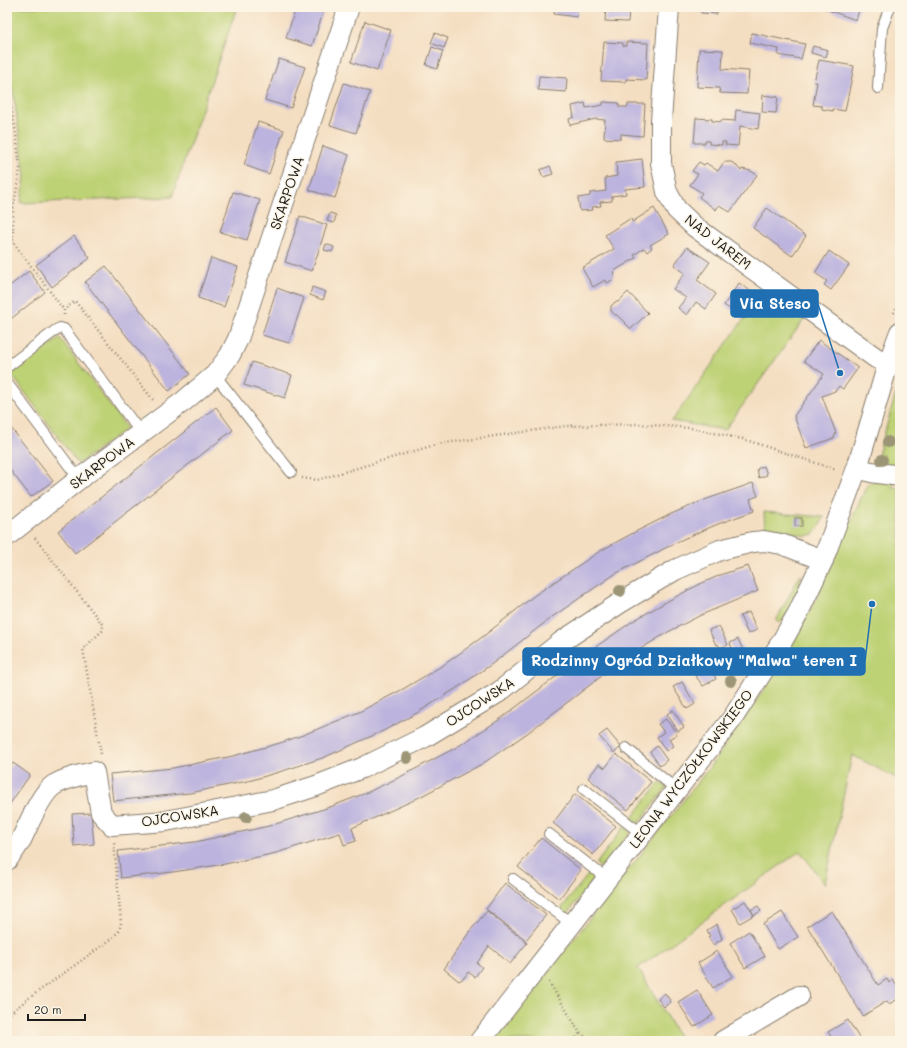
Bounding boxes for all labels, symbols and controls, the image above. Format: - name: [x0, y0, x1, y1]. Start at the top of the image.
- street label: SKARPOWA: [265, 153, 308, 232]
- street label: NAD JAREM: [681, 210, 756, 274]
- callout: Via Steso: [731, 290, 818, 317]
- text: Via Steso: [739, 293, 811, 313]
- street label: SKARPOWA: [65, 432, 138, 493]
- callout: Rodzinny Ogród Działkowy "Malwa" teren I: [523, 648, 865, 675]
- text: Rodzinny Ogród Działkowy "Malwa" teren I: [531, 650, 857, 670]
- street label: OJCOWSKA: [442, 672, 518, 731]
- street label: LEONA WYCZÓŁKOWSKIEGO: [625, 685, 757, 852]
- street label: OJCOWSKA: [140, 800, 220, 831]
- scale bar: [28, 996, 85, 1022]
- text: 20 m: [34, 1001, 62, 1017]

